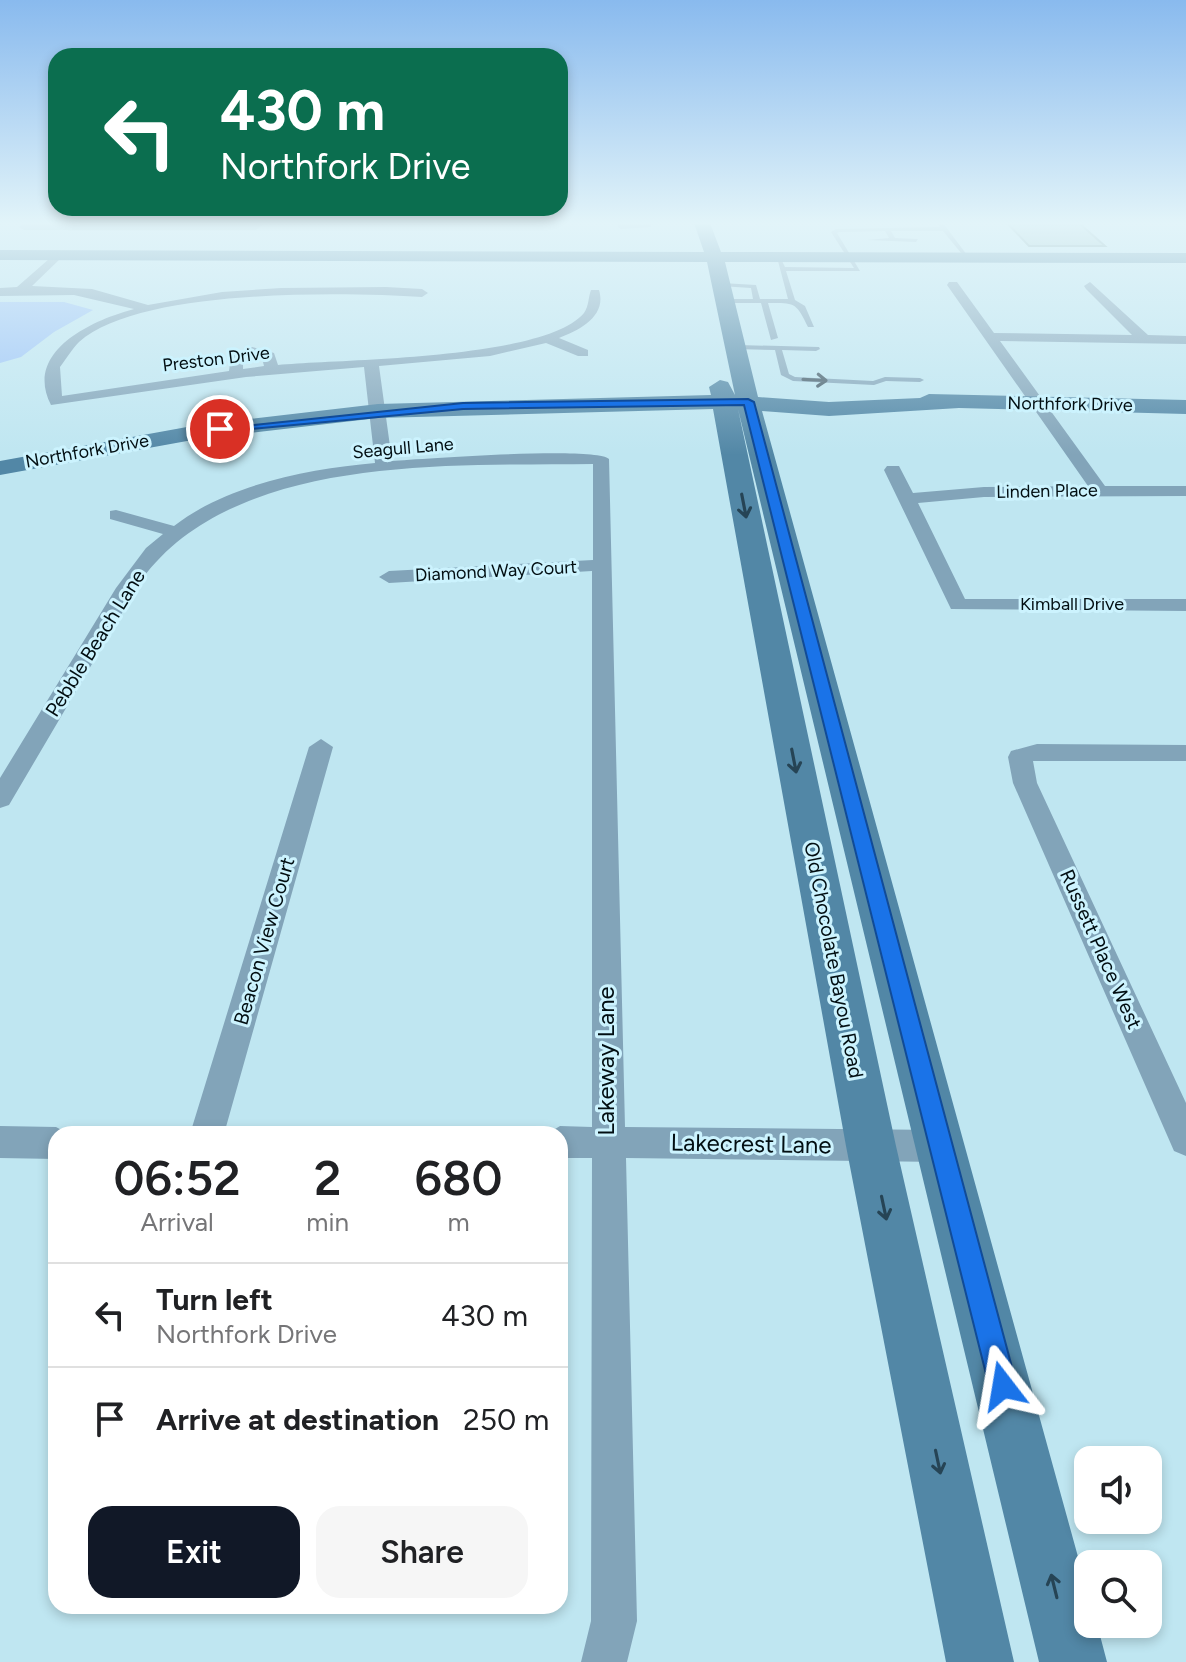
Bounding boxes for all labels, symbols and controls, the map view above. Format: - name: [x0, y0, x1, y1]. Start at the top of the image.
- text: 430 m: [220, 77, 385, 144]
- icon: left: [88, 80, 192, 184]
- text: Northfork Drive: [220, 145, 470, 188]
- street label: Preston Drive: [161, 341, 271, 376]
- one-way arrow: [801, 373, 828, 388]
- street label: Northfork Drive: [1007, 392, 1133, 416]
- pin: [186, 395, 254, 463]
- icon: arrive: [198, 407, 242, 451]
- street label: Northfork Drive: [23, 429, 151, 473]
- street label: Seagull Lane: [352, 433, 455, 463]
- street label: Linden Place: [996, 479, 1098, 503]
- one-way arrow: [737, 493, 752, 518]
- street label: Diamond Way Court: [414, 556, 578, 586]
- street label: Pebble Beach Lane: [40, 565, 150, 721]
- street label: Kimball Drive: [1020, 593, 1124, 615]
- one-way arrow: [788, 748, 803, 773]
- street label: Old Chocolate Bayou Road: [799, 840, 869, 1080]
- street label: Beacon View Court: [229, 854, 299, 1028]
- street label: Russett Place West: [1055, 865, 1147, 1033]
- street label: Lakeway Lane: [591, 986, 620, 1136]
- street label: Lakecrest Lane: [670, 1128, 832, 1159]
- text: 06:52: [114, 1149, 241, 1207]
- text: 2: [314, 1149, 341, 1207]
- text: 680: [415, 1149, 502, 1207]
- one-way arrow: [877, 1195, 892, 1220]
- text: Arrival: [140, 1206, 214, 1238]
- text: min: [306, 1206, 349, 1238]
- text: m: [447, 1206, 470, 1238]
- text: Turn left: [156, 1281, 273, 1318]
- icon: left: [88, 1293, 132, 1337]
- text: 430 m: [441, 1297, 528, 1334]
- text: Northfork Drive: [156, 1318, 337, 1350]
- position arrow: [961, 1344, 1045, 1428]
- icon: arrive: [88, 1397, 132, 1441]
- text: Arrive at destination: [156, 1401, 439, 1438]
- text: 250 m: [463, 1401, 549, 1438]
- map controls: [1074, 1446, 1162, 1638]
- button: sound: [1074, 1446, 1162, 1534]
- one-way arrow: [931, 1449, 946, 1475]
- button: Exit: [88, 1506, 300, 1598]
- button: Share: [316, 1506, 528, 1598]
- button: search: [1074, 1550, 1162, 1638]
- one-way arrow: [1046, 1574, 1061, 1600]

